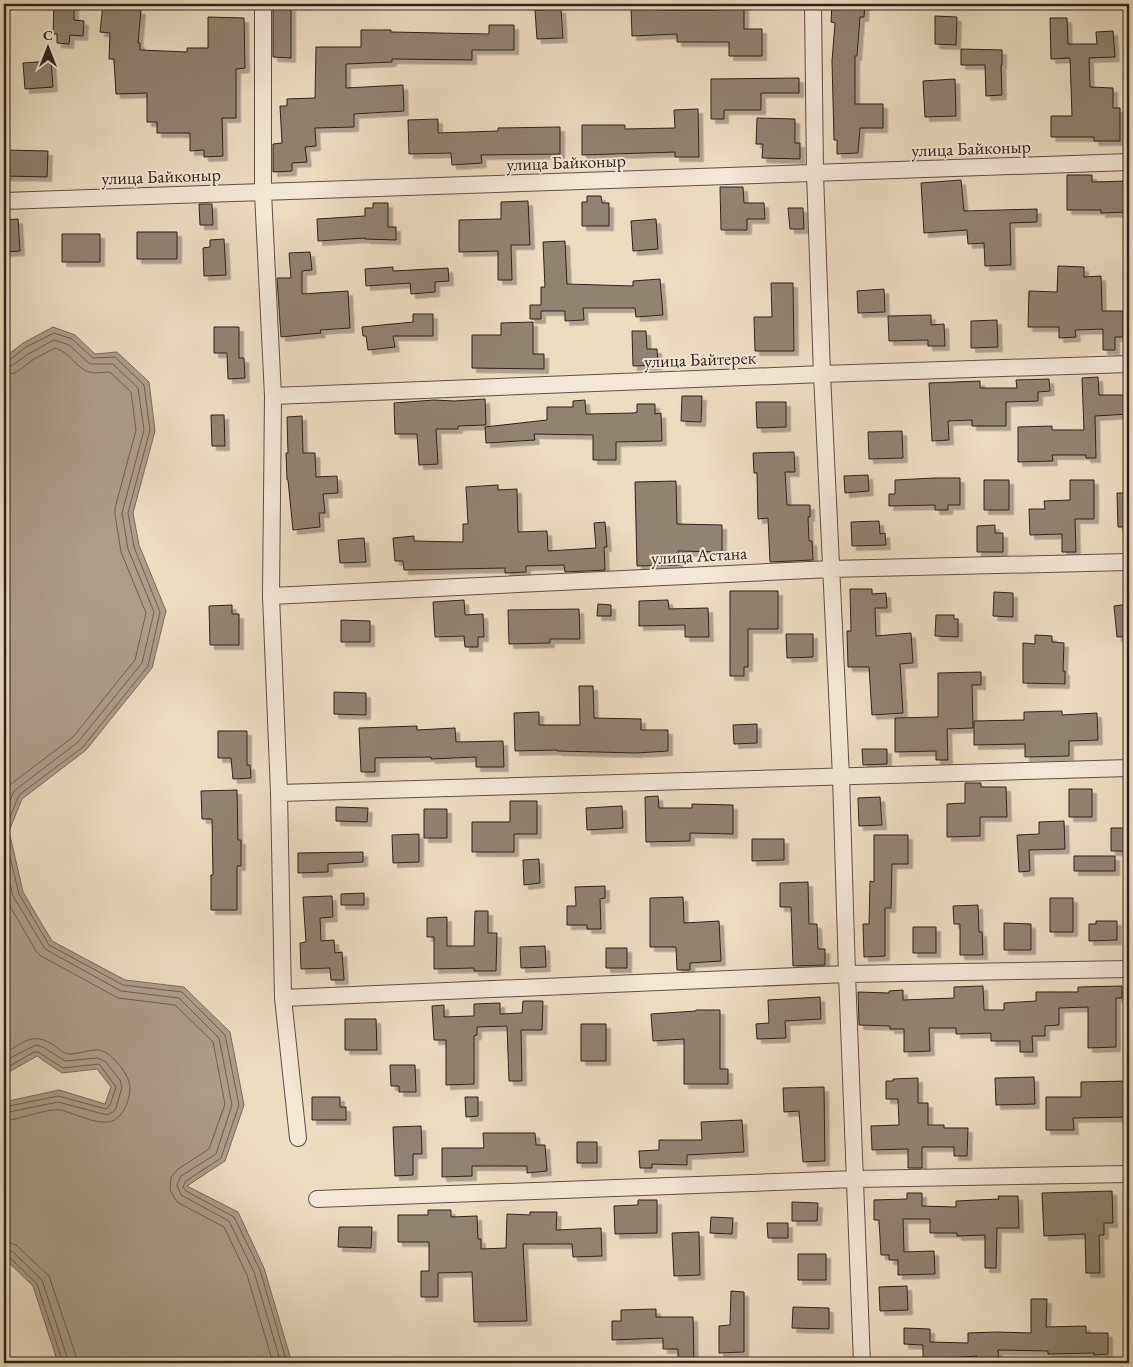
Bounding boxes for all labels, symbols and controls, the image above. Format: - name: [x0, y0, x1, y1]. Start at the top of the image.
- north arrow: [22, 22, 72, 72]
- text: С: [43, 26, 53, 44]
- street label: улица Байконыр: [911, 134, 1031, 162]
- street label: улица Байконыр: [506, 148, 626, 176]
- street label: улица Байконыр: [101, 162, 221, 190]
- street label: улица Байтерек: [644, 346, 757, 372]
- street label: улица Астана: [650, 541, 749, 569]

